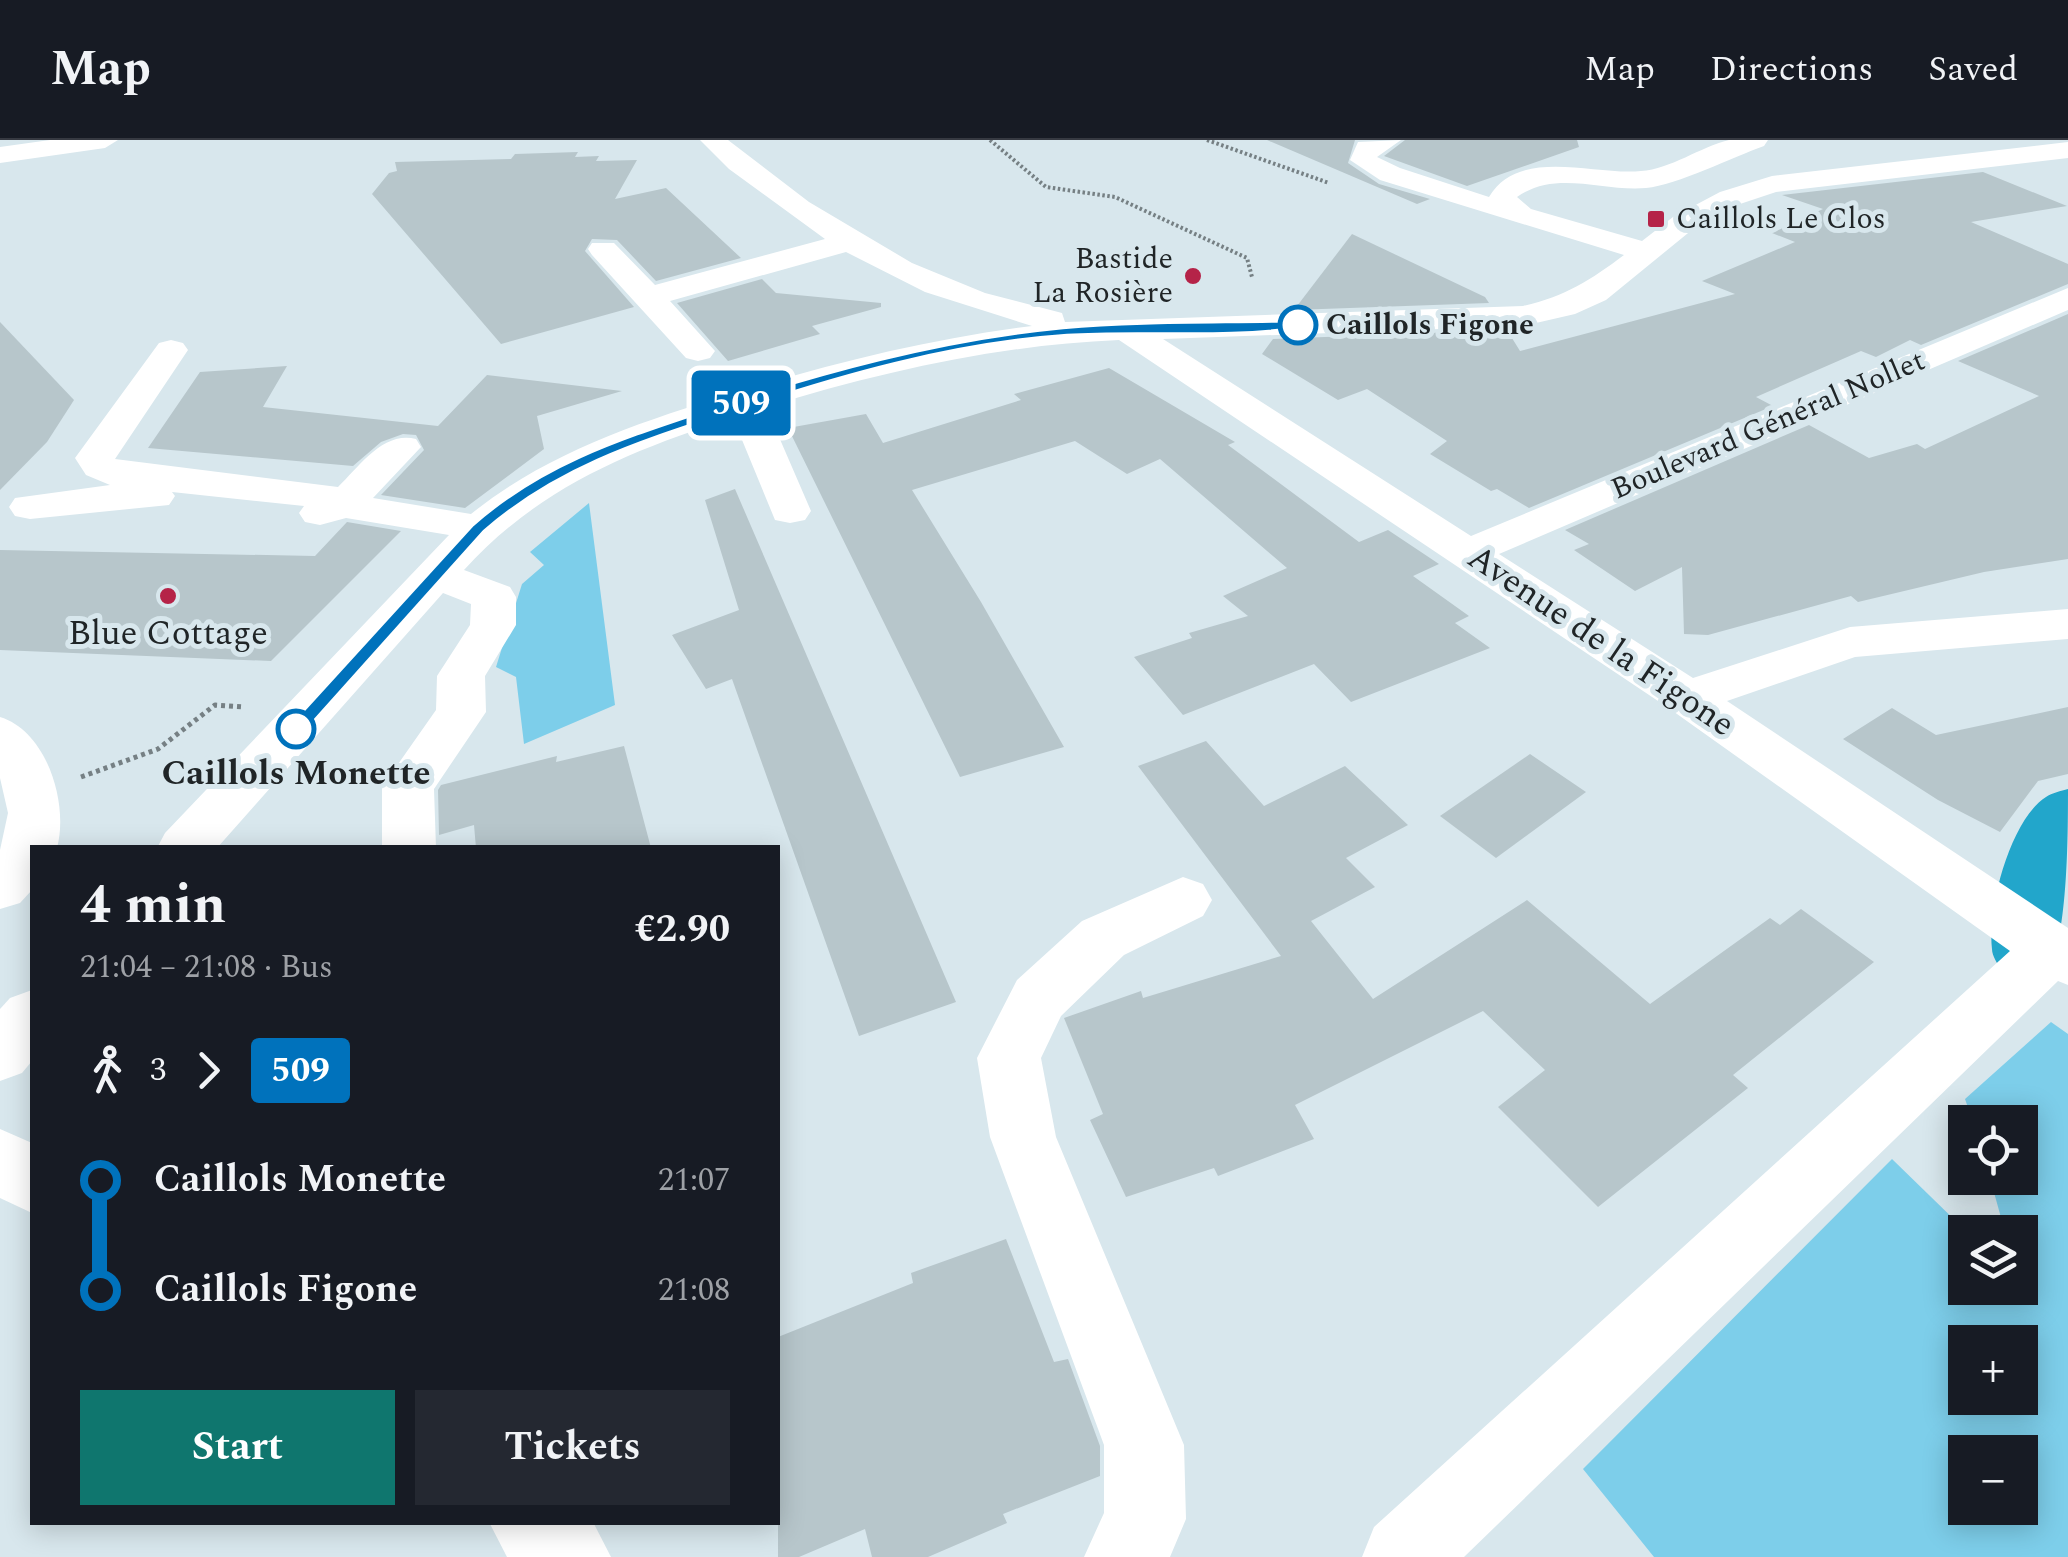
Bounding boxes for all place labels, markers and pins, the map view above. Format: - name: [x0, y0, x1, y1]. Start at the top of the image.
- place label: Caillols Le Clos: [1676, 196, 1886, 242]
- marker: Caillols Le Clos: [1645, 208, 1667, 230]
- place label: Bastide La Rosière: [1033, 236, 1173, 316]
- marker: Bastide La Rosière: [1182, 265, 1204, 287]
- place label: Caillols Figone: [1326, 302, 1534, 348]
- marker: Caillols Figone: [1279, 306, 1317, 344]
- marker: Blue Cottage: [157, 585, 179, 607]
- place label: Blue Cottage: [68, 607, 268, 660]
- marker: Caillols Monette: [277, 710, 315, 748]
- place label: Caillols Monette: [161, 747, 431, 800]

